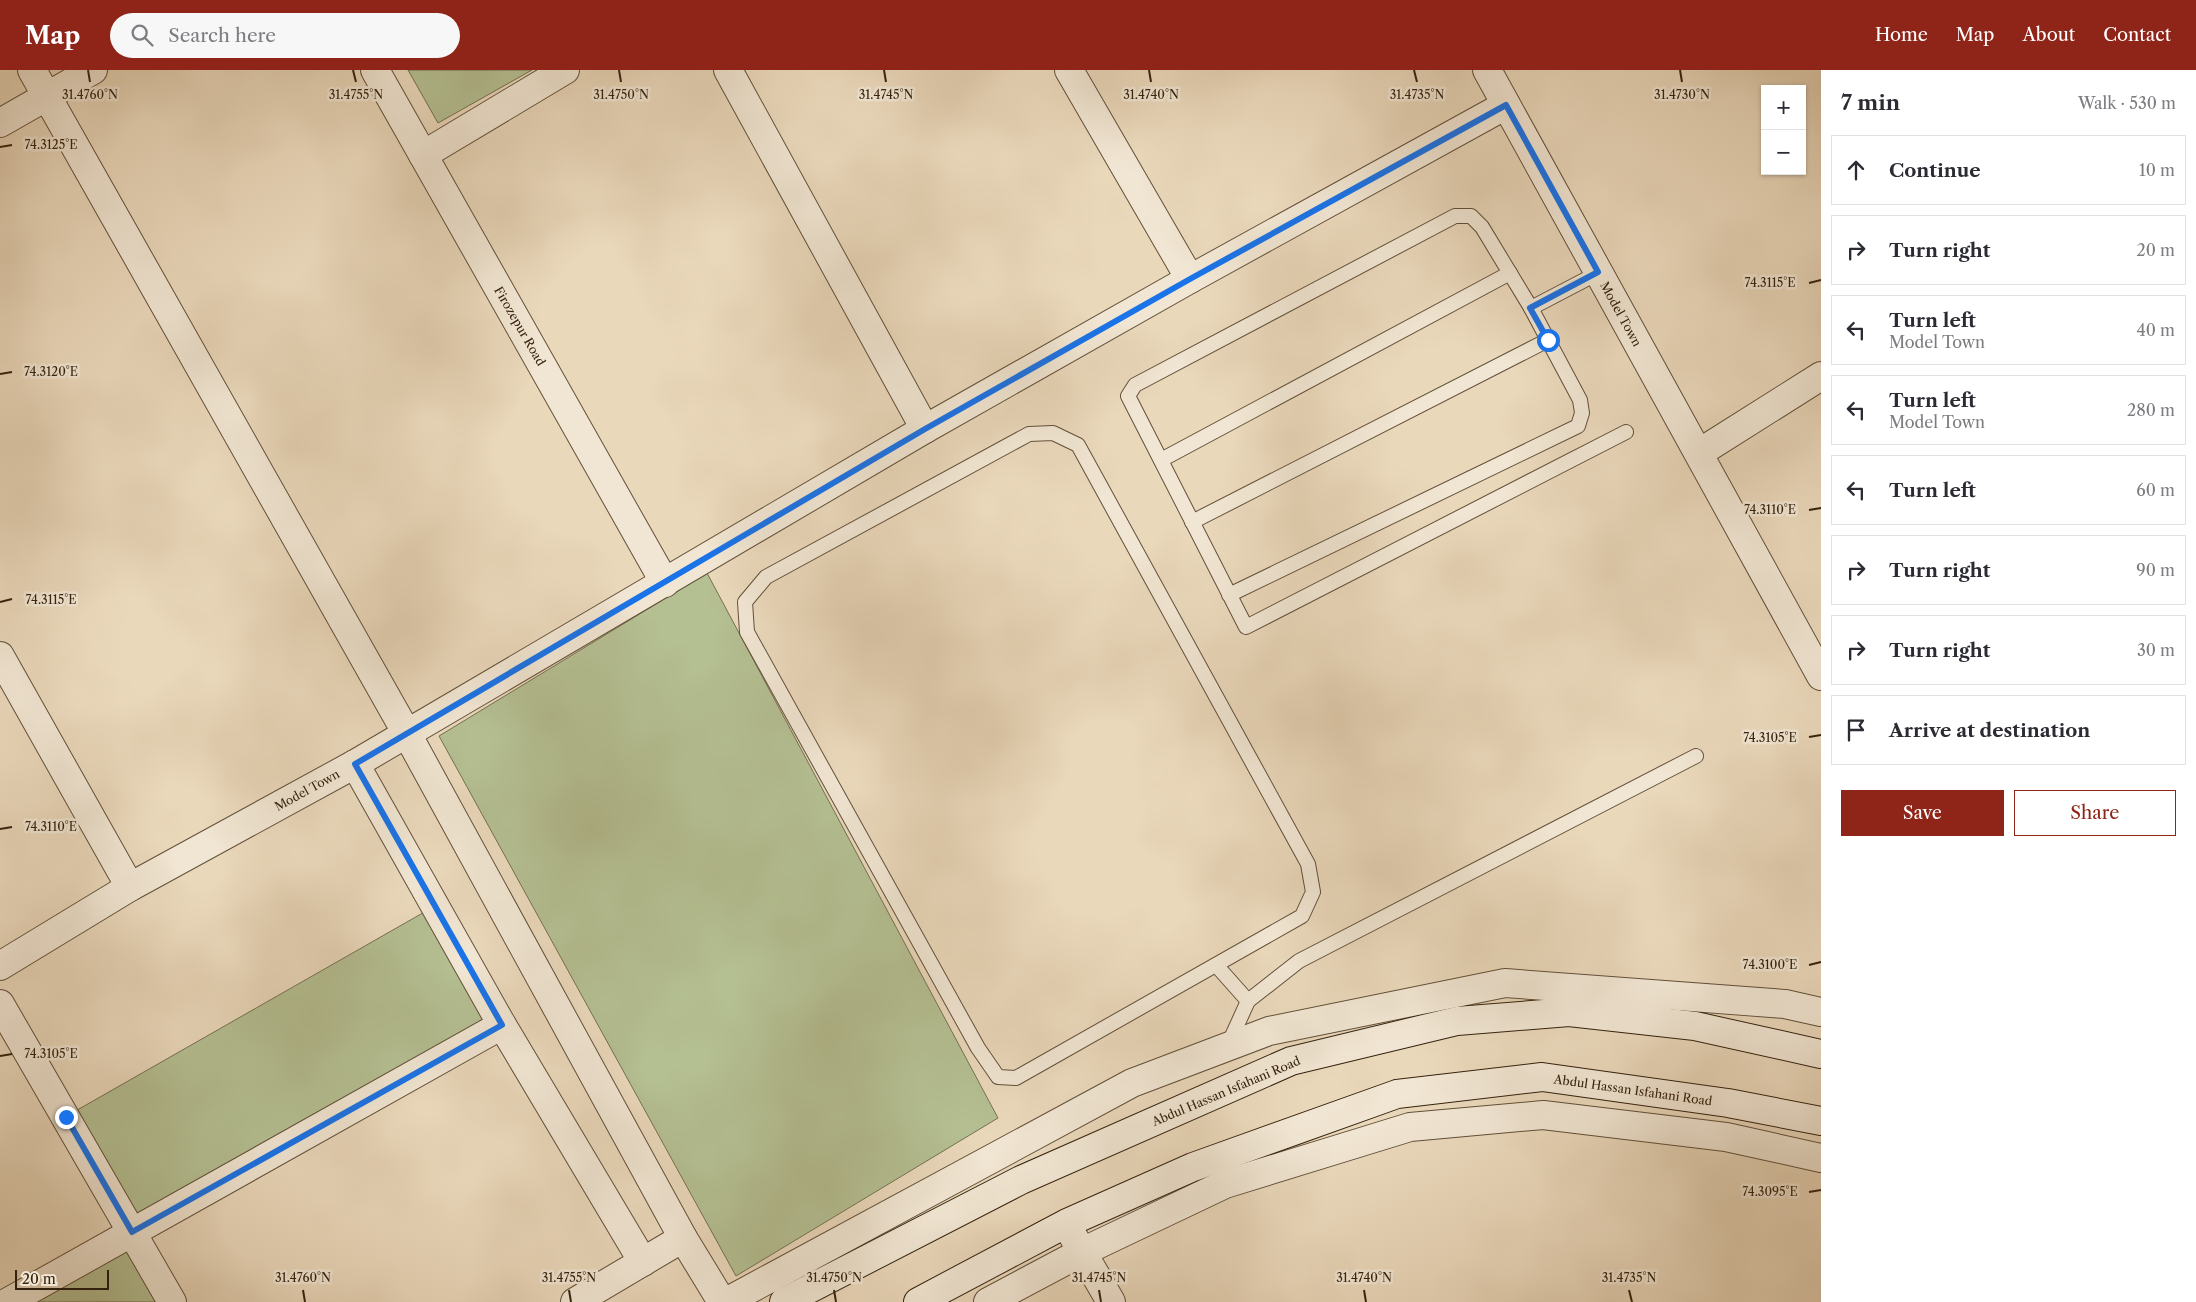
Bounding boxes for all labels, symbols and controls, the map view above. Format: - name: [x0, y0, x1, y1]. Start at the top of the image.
- search box: [110, 13, 460, 58]
- text: Map: [25, 21, 80, 50]
- icon: search: [128, 21, 156, 49]
- text: Search here: [168, 24, 276, 47]
- text: Home: [1875, 24, 1928, 46]
- text: Map: [1956, 24, 1994, 46]
- text: About: [2022, 24, 2075, 46]
- text: Contact: [2103, 24, 2171, 46]
- map controls: [1761, 85, 1806, 175]
- button: +: [1761, 85, 1806, 130]
- text: 31.4760°N: [62, 87, 118, 102]
- text: 31.4755°N: [329, 87, 383, 102]
- text: 31.4750°N: [593, 87, 649, 102]
- text: 31.4745°N: [859, 87, 913, 102]
- text: 31.4740°N: [1123, 87, 1179, 102]
- text: 31.4735°N: [1390, 87, 1444, 102]
- text: 31.4730°N: [1654, 87, 1710, 102]
- text: 7 min: [1841, 90, 1900, 115]
- text: Walk · 530 m: [2078, 93, 2176, 113]
- button: −: [1761, 130, 1806, 175]
- text: 74.3125°E: [25, 137, 77, 152]
- icon: ahead: [1842, 156, 1870, 184]
- text: Continue: [1889, 159, 1981, 182]
- text: 10 m: [2139, 160, 2175, 180]
- icon: right: [1842, 236, 1870, 264]
- text: Turn right: [1889, 239, 1990, 262]
- text: 20 m: [2136, 240, 2175, 260]
- text: 74.3115°E: [1744, 275, 1796, 290]
- street label: Model Town: [1597, 279, 1645, 350]
- street label: Firozepur Road: [491, 284, 549, 369]
- text: Turn left: [1889, 309, 1976, 332]
- icon: left: [1842, 316, 1870, 344]
- text: 40 m: [2136, 320, 2175, 340]
- route start: [1537, 329, 1560, 352]
- text: Model Town: [1889, 332, 1985, 352]
- text: 74.3120°E: [24, 364, 78, 379]
- text: Turn left: [1889, 389, 1976, 412]
- icon: left: [1842, 396, 1870, 424]
- text: 280 m: [2127, 400, 2175, 420]
- text: Model Town: [1889, 412, 1985, 432]
- icon: left: [1842, 476, 1870, 504]
- text: Turn left: [1889, 479, 1976, 502]
- text: 60 m: [2136, 480, 2175, 500]
- text: 74.3110°E: [1744, 502, 1796, 517]
- icon: right: [1842, 556, 1870, 584]
- text: Turn right: [1889, 559, 1990, 582]
- text: 90 m: [2136, 560, 2175, 580]
- text: 74.3115°E: [25, 592, 77, 607]
- icon: right: [1842, 636, 1870, 664]
- text: Turn right: [1889, 639, 1990, 662]
- text: 30 m: [2137, 640, 2175, 660]
- icon: arrive: [1842, 716, 1870, 744]
- text: Arrive at destination: [1889, 719, 2090, 742]
- text: 74.3105°E: [1743, 730, 1797, 745]
- street label: Model Town: [272, 766, 343, 814]
- button: Save: [1841, 790, 2004, 836]
- button: Share: [2014, 790, 2176, 836]
- text: 74.3110°E: [25, 819, 77, 834]
- text: 74.3100°E: [1743, 957, 1797, 972]
- text: 74.3105°E: [24, 1046, 78, 1061]
- street label: Abdul Hassan Isfahani Road: [1149, 1053, 1303, 1130]
- street label: Abdul Hassan Isfahani Road: [1552, 1071, 1714, 1109]
- route end: [55, 1106, 78, 1129]
- text: 74.3095°E: [1742, 1184, 1798, 1199]
- scale bar: [15, 1267, 109, 1290]
- text: 20 m: [22, 1270, 56, 1288]
- text: 31.4760°N: [275, 1270, 331, 1285]
- text: 31.4755°N: [542, 1270, 596, 1285]
- text: 31.4750°N: [806, 1270, 862, 1285]
- text: 31.4745°N: [1072, 1270, 1126, 1285]
- text: 31.4740°N: [1336, 1270, 1392, 1285]
- text: 31.4735°N: [1602, 1270, 1656, 1285]

